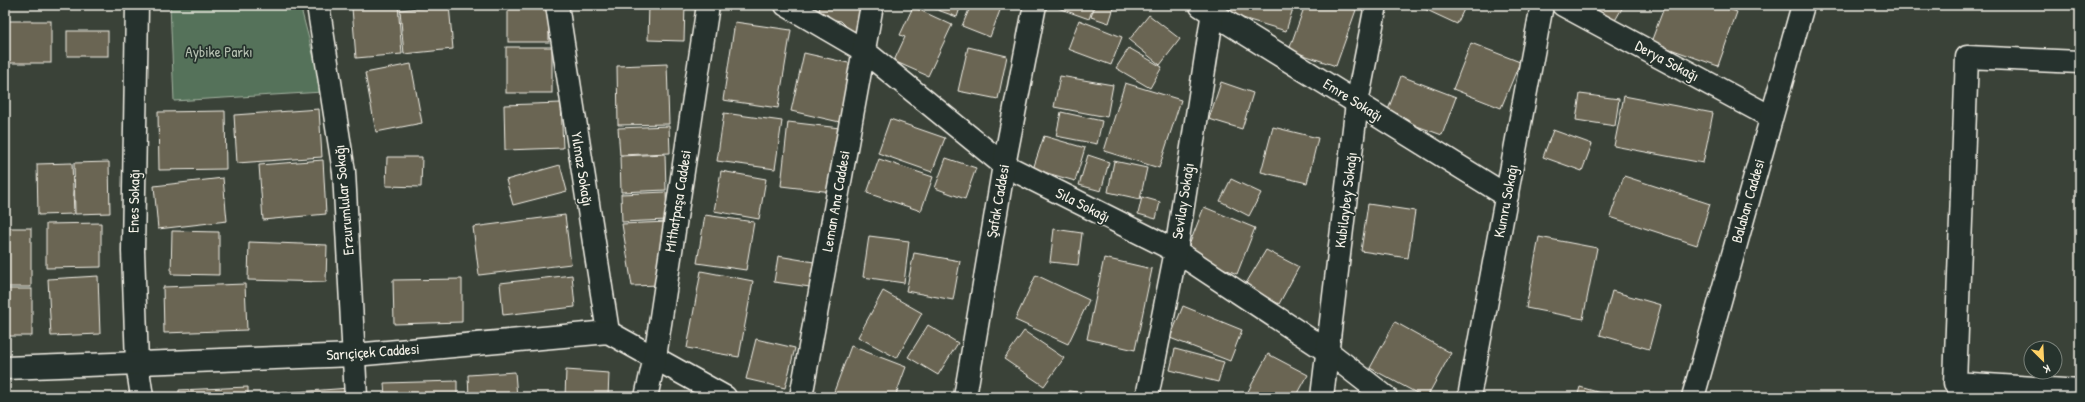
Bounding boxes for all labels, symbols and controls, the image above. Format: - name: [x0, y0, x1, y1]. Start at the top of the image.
- street label: Derya Sokağı: [1632, 35, 1703, 86]
- park label: Aybike Parkı: [185, 41, 253, 62]
- street label: Emre Sokağı: [1319, 73, 1387, 126]
- street label: Yılmaz Sokağı: [566, 130, 599, 208]
- street label: Erzurumlular Sokağı: [328, 144, 359, 256]
- street label: Mithatpaşa Caddesi: [659, 148, 696, 253]
- street label: Leman Ana Caddesi: [816, 149, 855, 253]
- street label: Kubilaybey Sokağı: [1329, 151, 1362, 249]
- street label: Balaban Caddesi: [1725, 156, 1770, 245]
- street label: Sevilay Sokağı: [1166, 161, 1199, 241]
- street label: Şafak Caddesi: [981, 162, 1014, 239]
- street label: Kumru Sokağı: [1488, 162, 1523, 239]
- street label: Enes Sokağı: [122, 169, 145, 233]
- street label: Sıla Sokağı: [1052, 182, 1114, 227]
- street label: Sarıçiçek Caddesi: [326, 338, 420, 365]
- north arrow: [2023, 340, 2063, 380]
- text: K: [2041, 362, 2053, 377]

